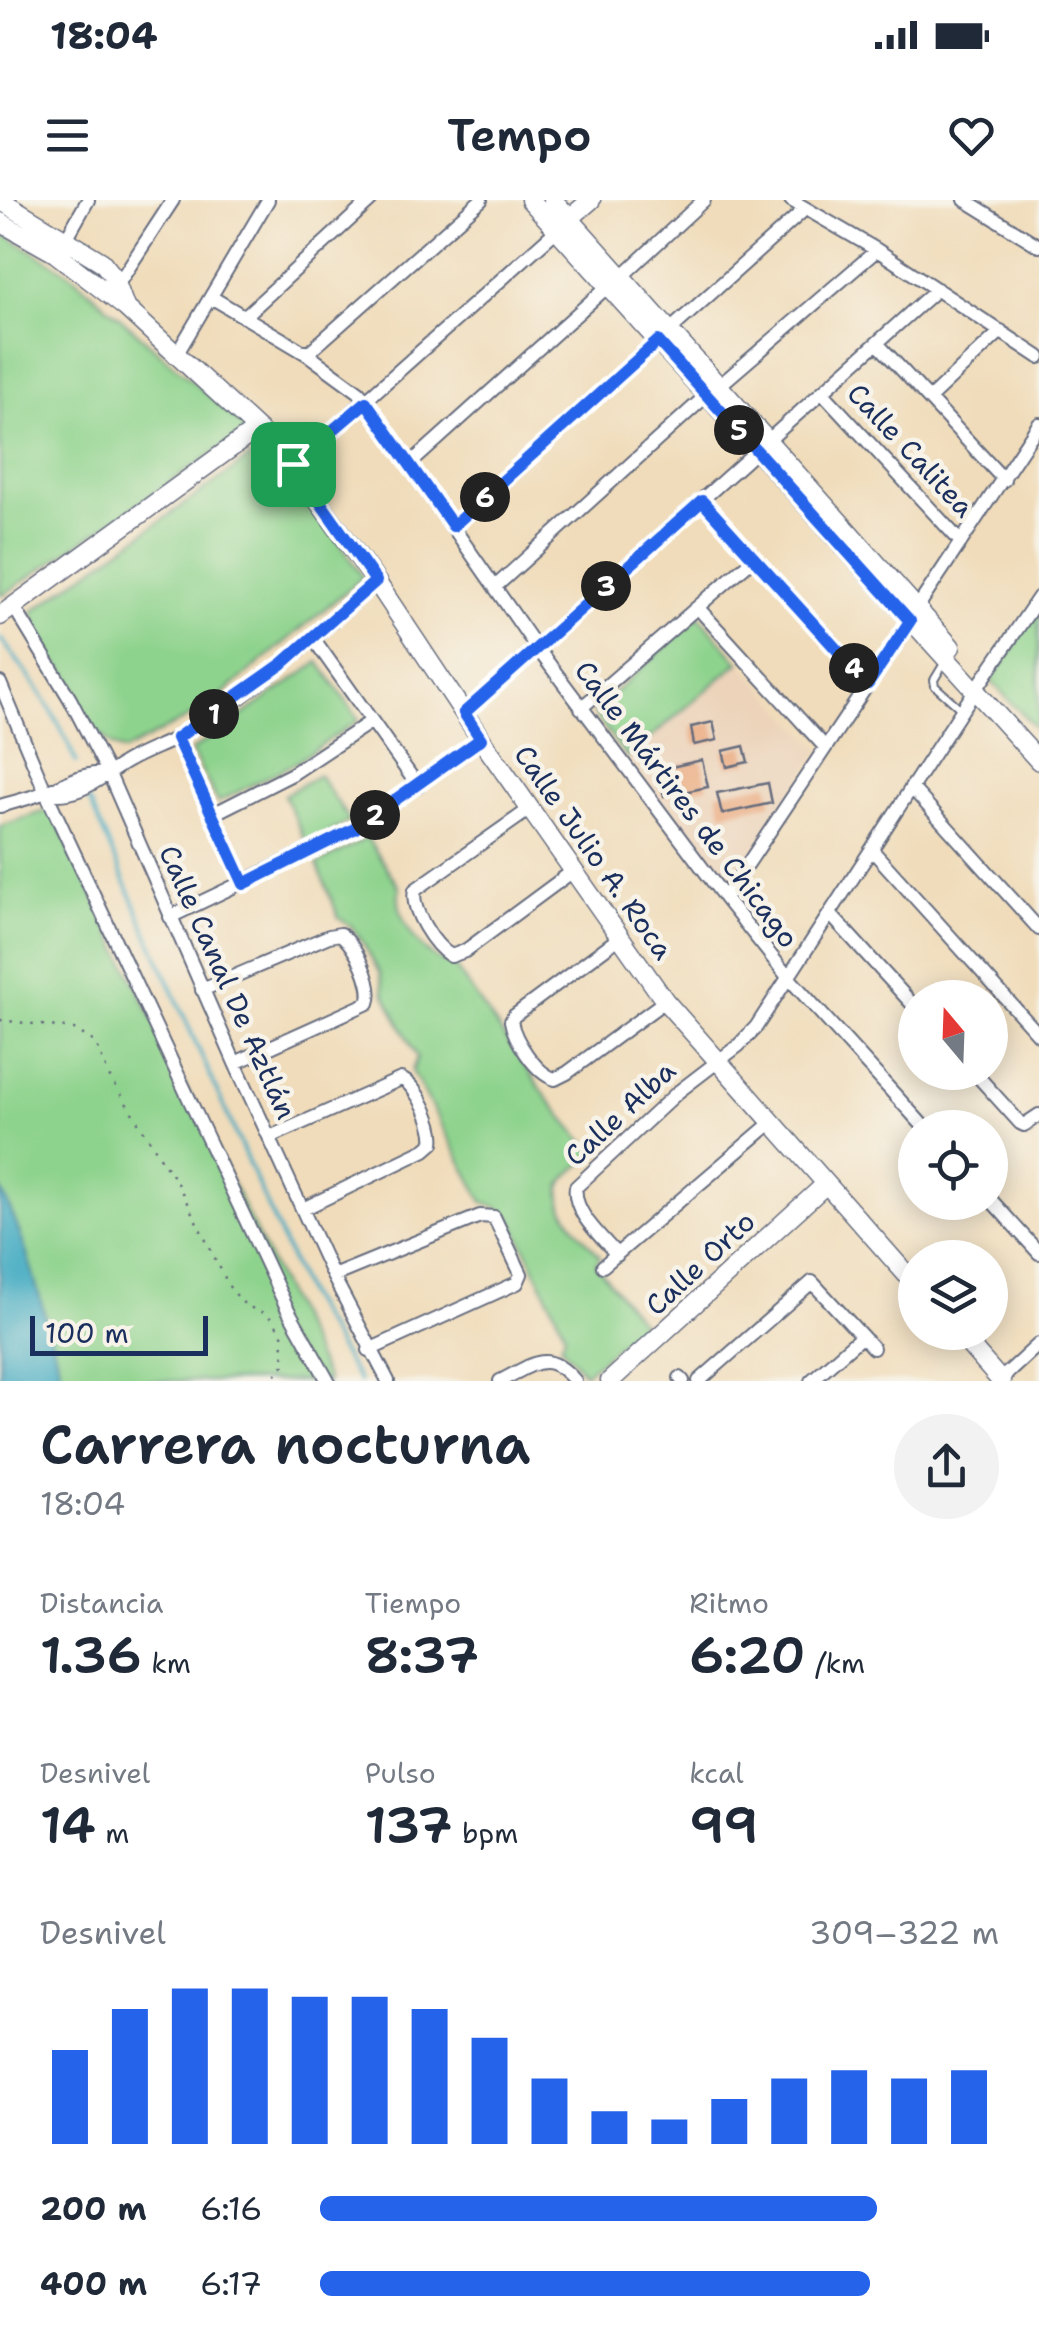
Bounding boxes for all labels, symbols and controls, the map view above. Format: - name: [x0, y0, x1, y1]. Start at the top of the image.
- text: 18:04: [50, 10, 158, 61]
- text: Tempo: [447, 105, 592, 165]
- icon: menu: [40, 108, 95, 163]
- icon: heart: [944, 108, 999, 163]
- street label: Calle Calitea: [839, 375, 983, 525]
- pin: 5: [714, 405, 764, 455]
- text: 5: [730, 411, 748, 449]
- pin: [251, 422, 336, 507]
- icon: arrive: [266, 437, 321, 492]
- pin: 6: [460, 472, 510, 522]
- text: 6: [475, 478, 495, 516]
- pin: 3: [581, 561, 631, 611]
- text: 3: [596, 567, 616, 605]
- pin: 4: [829, 643, 879, 693]
- text: 4: [844, 649, 864, 687]
- street label: Calle Mártires de Chicago: [566, 653, 808, 955]
- pin: 1: [189, 689, 239, 739]
- text: 1: [208, 695, 220, 733]
- street label: Calle Julio A. Roca: [506, 737, 682, 967]
- pin: 2: [350, 790, 400, 840]
- text: 2: [365, 796, 385, 834]
- street label: Calle Canal De Aztlán: [150, 839, 306, 1125]
- north arrow: [898, 980, 1008, 1090]
- map controls: [898, 980, 1008, 1350]
- street label: Calle Alba: [556, 1052, 684, 1174]
- button: locate: [898, 1110, 1008, 1220]
- street label: Calle Orto: [637, 1202, 763, 1324]
- button: layers: [898, 1240, 1008, 1350]
- scale bar: [30, 1311, 208, 1356]
- text: 100 m: [45, 1314, 129, 1352]
- text: Carrera nocturna: [40, 1407, 531, 1481]
- button: share: [894, 1414, 999, 1519]
- text: 18:04: [40, 1482, 126, 1525]
- text: Distancia: [40, 1584, 163, 1622]
- text: Tiempo: [365, 1584, 461, 1622]
- text: Ritmo: [689, 1584, 769, 1622]
- text: 1.36: [40, 1622, 142, 1689]
- text: 8:37: [365, 1622, 479, 1689]
- text: 6:20: [689, 1622, 806, 1689]
- text: km: [142, 1644, 191, 1682]
- text: /km: [806, 1644, 865, 1682]
- text: Desnivel: [40, 1754, 150, 1792]
- text: Pulso: [365, 1754, 436, 1792]
- text: kcal: [689, 1754, 744, 1792]
- text: 14: [40, 1792, 96, 1859]
- text: 137: [365, 1792, 452, 1859]
- text: 99: [689, 1792, 758, 1859]
- text: m: [96, 1814, 129, 1852]
- text: bpm: [452, 1814, 518, 1852]
- text: Desnivel: [40, 1911, 166, 1954]
- text: 309–322 m: [809, 1911, 999, 1954]
- text: 200 m: [40, 2187, 147, 2230]
- text: 6:16: [200, 2187, 263, 2230]
- text: 400 m: [40, 2262, 147, 2305]
- text: 6:17: [200, 2262, 262, 2305]

